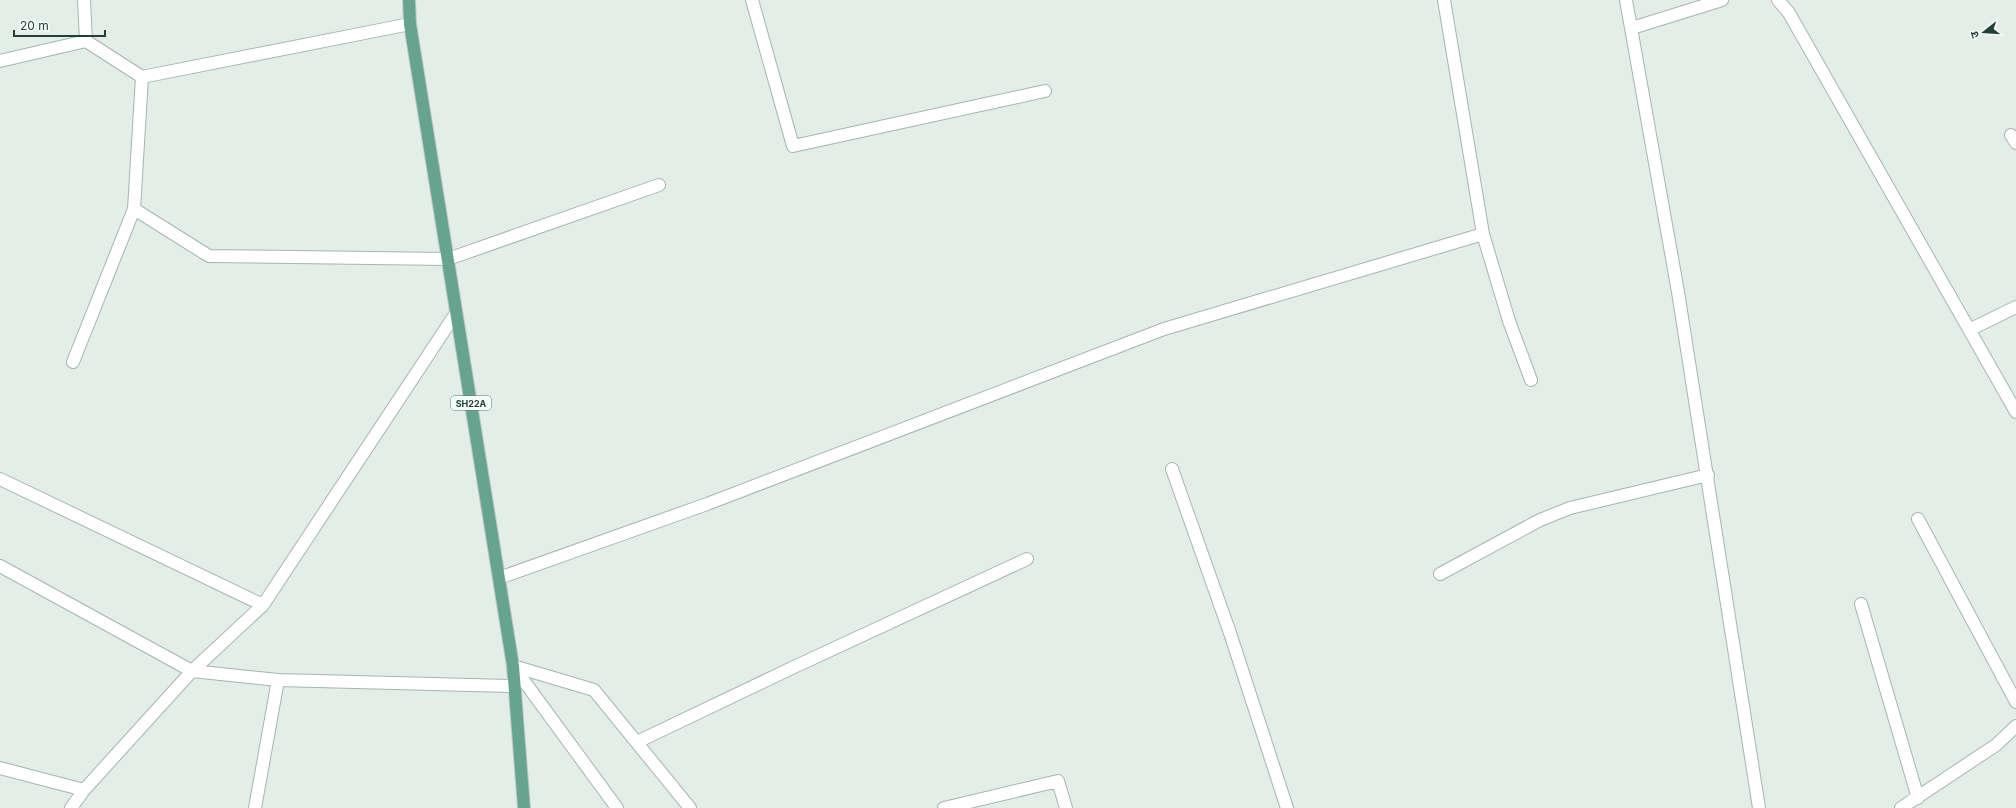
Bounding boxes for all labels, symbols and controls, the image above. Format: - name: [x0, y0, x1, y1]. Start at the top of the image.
- scale bar: [14, 12, 105, 38]
- north arrow: [1964, 12, 2004, 52]
- text: 20 m: [20, 18, 49, 33]
- text: उ: [1967, 29, 1982, 40]
- road number: SH22A: [451, 396, 491, 410]

